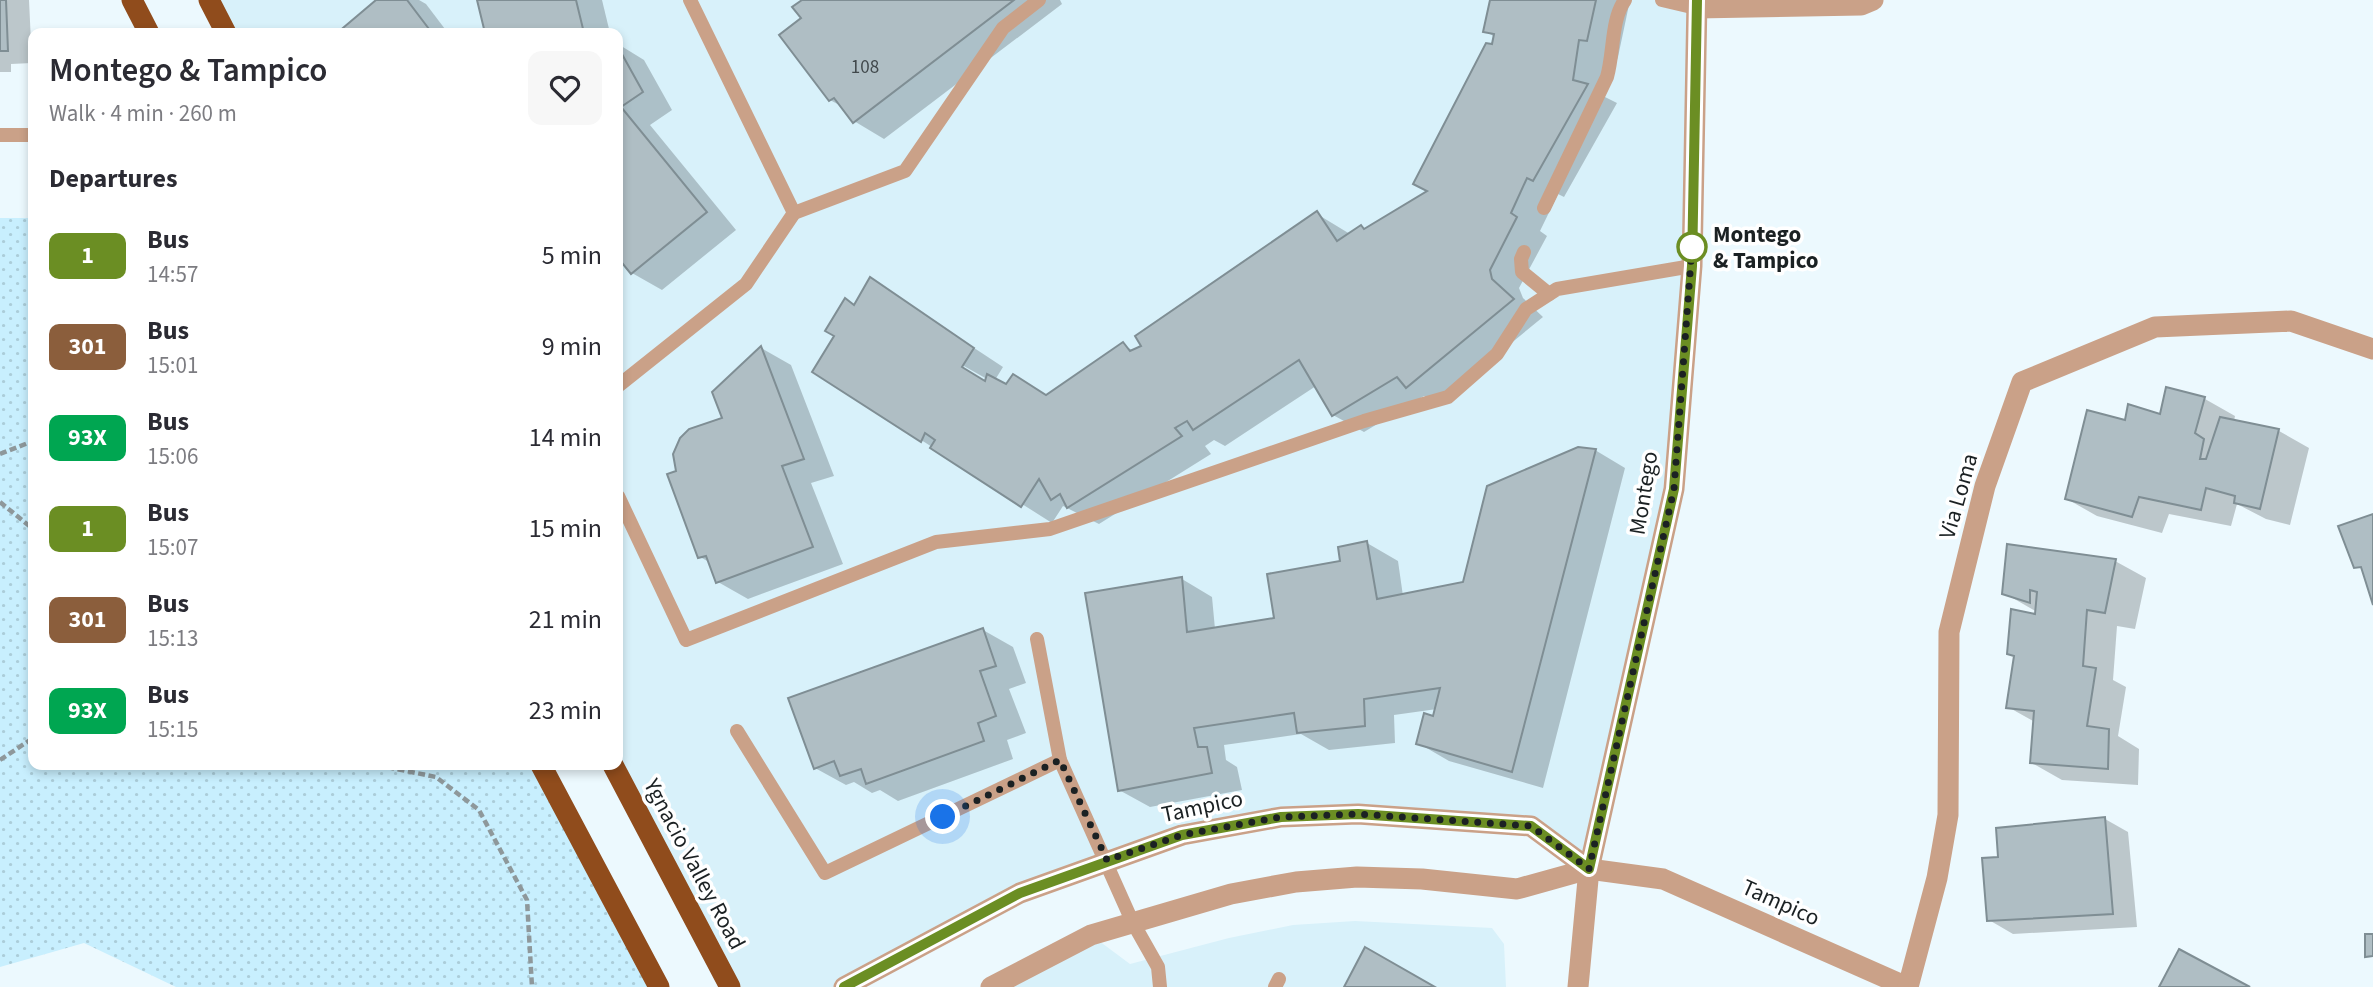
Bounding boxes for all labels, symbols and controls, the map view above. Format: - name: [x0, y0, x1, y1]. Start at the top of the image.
- text: Montego & Tampico: [49, 47, 327, 94]
- button: heart: [528, 51, 602, 125]
- house number: 108: [851, 54, 879, 81]
- text: Walk · 4 min · 260 m: [49, 97, 237, 130]
- text: Departures: [49, 160, 177, 197]
- place label: Montego & Tampico: [1713, 218, 1819, 277]
- text: Bus: [147, 221, 189, 258]
- marker: Montego & Tampico: [1677, 232, 1707, 262]
- text: 5 min: [542, 237, 602, 274]
- text: 1: [81, 238, 94, 273]
- text: 14:57: [147, 258, 198, 291]
- text: Bus: [147, 312, 189, 349]
- text: 9 min: [542, 328, 602, 365]
- text: 301: [68, 329, 107, 364]
- text: 15:01: [147, 349, 198, 382]
- text: Bus: [147, 403, 189, 440]
- text: 14 min: [529, 419, 602, 456]
- text: 93X: [68, 420, 107, 455]
- text: 15:06: [147, 440, 198, 473]
- street label: Montego: [1621, 449, 1666, 537]
- street label: Via Loma: [1931, 449, 1986, 543]
- text: Bus: [147, 494, 189, 531]
- text: 15 min: [529, 510, 602, 547]
- text: 1: [81, 511, 94, 546]
- text: 15:07: [147, 531, 198, 564]
- text: Bus: [147, 585, 189, 622]
- text: 21 min: [529, 601, 602, 638]
- text: 301: [68, 602, 107, 637]
- text: 15:13: [147, 622, 198, 655]
- text: Bus: [147, 676, 189, 713]
- text: 23 min: [529, 692, 602, 729]
- text: 93X: [68, 693, 107, 728]
- text: 15:15: [147, 713, 198, 746]
- street label: Ygnacio Valley Road: [635, 772, 754, 956]
- street label: Tampico: [1158, 782, 1246, 831]
- your location: [925, 799, 960, 834]
- street label: Tampico: [1737, 871, 1825, 934]

